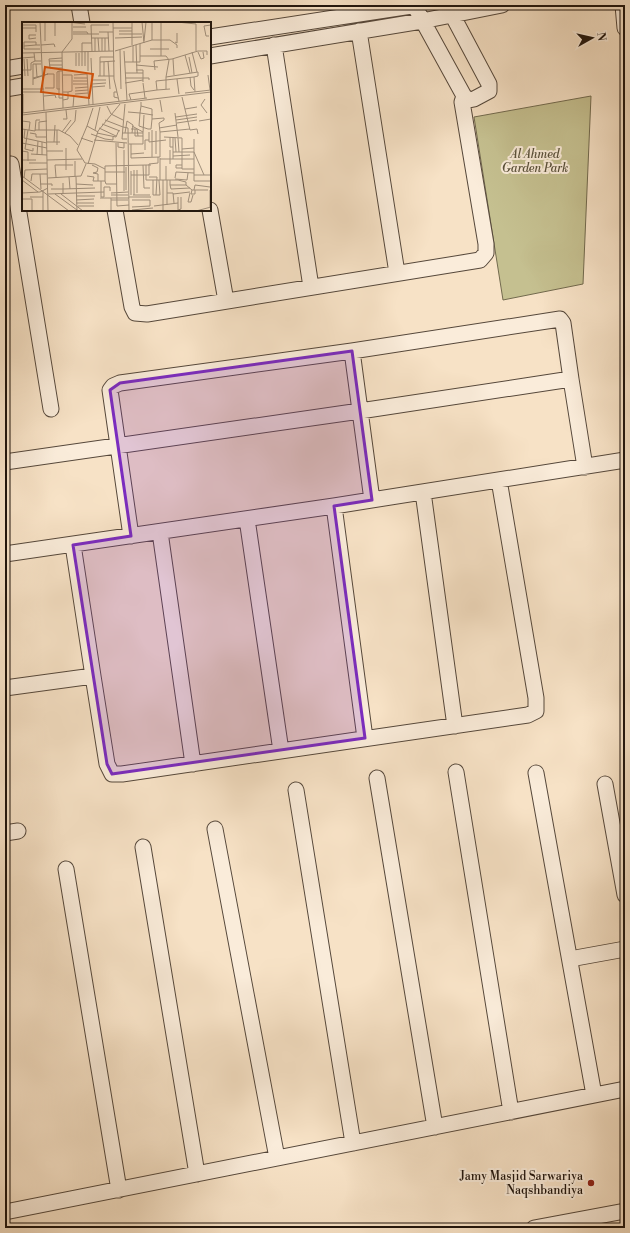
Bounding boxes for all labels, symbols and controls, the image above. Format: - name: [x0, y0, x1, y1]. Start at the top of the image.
- north arrow: [572, 18, 612, 58]
- inset map: [22, 22, 211, 211]
- text: N: [593, 31, 608, 42]
- park label: Al Ahmed Garden Park: [502, 147, 568, 176]
- place label: Jamy Masjid Sarwariya Naqshbandiya: [459, 1169, 584, 1198]
- marker: Jamy Masjid Sarwariya Naqshbandiya: [586, 1178, 596, 1188]

